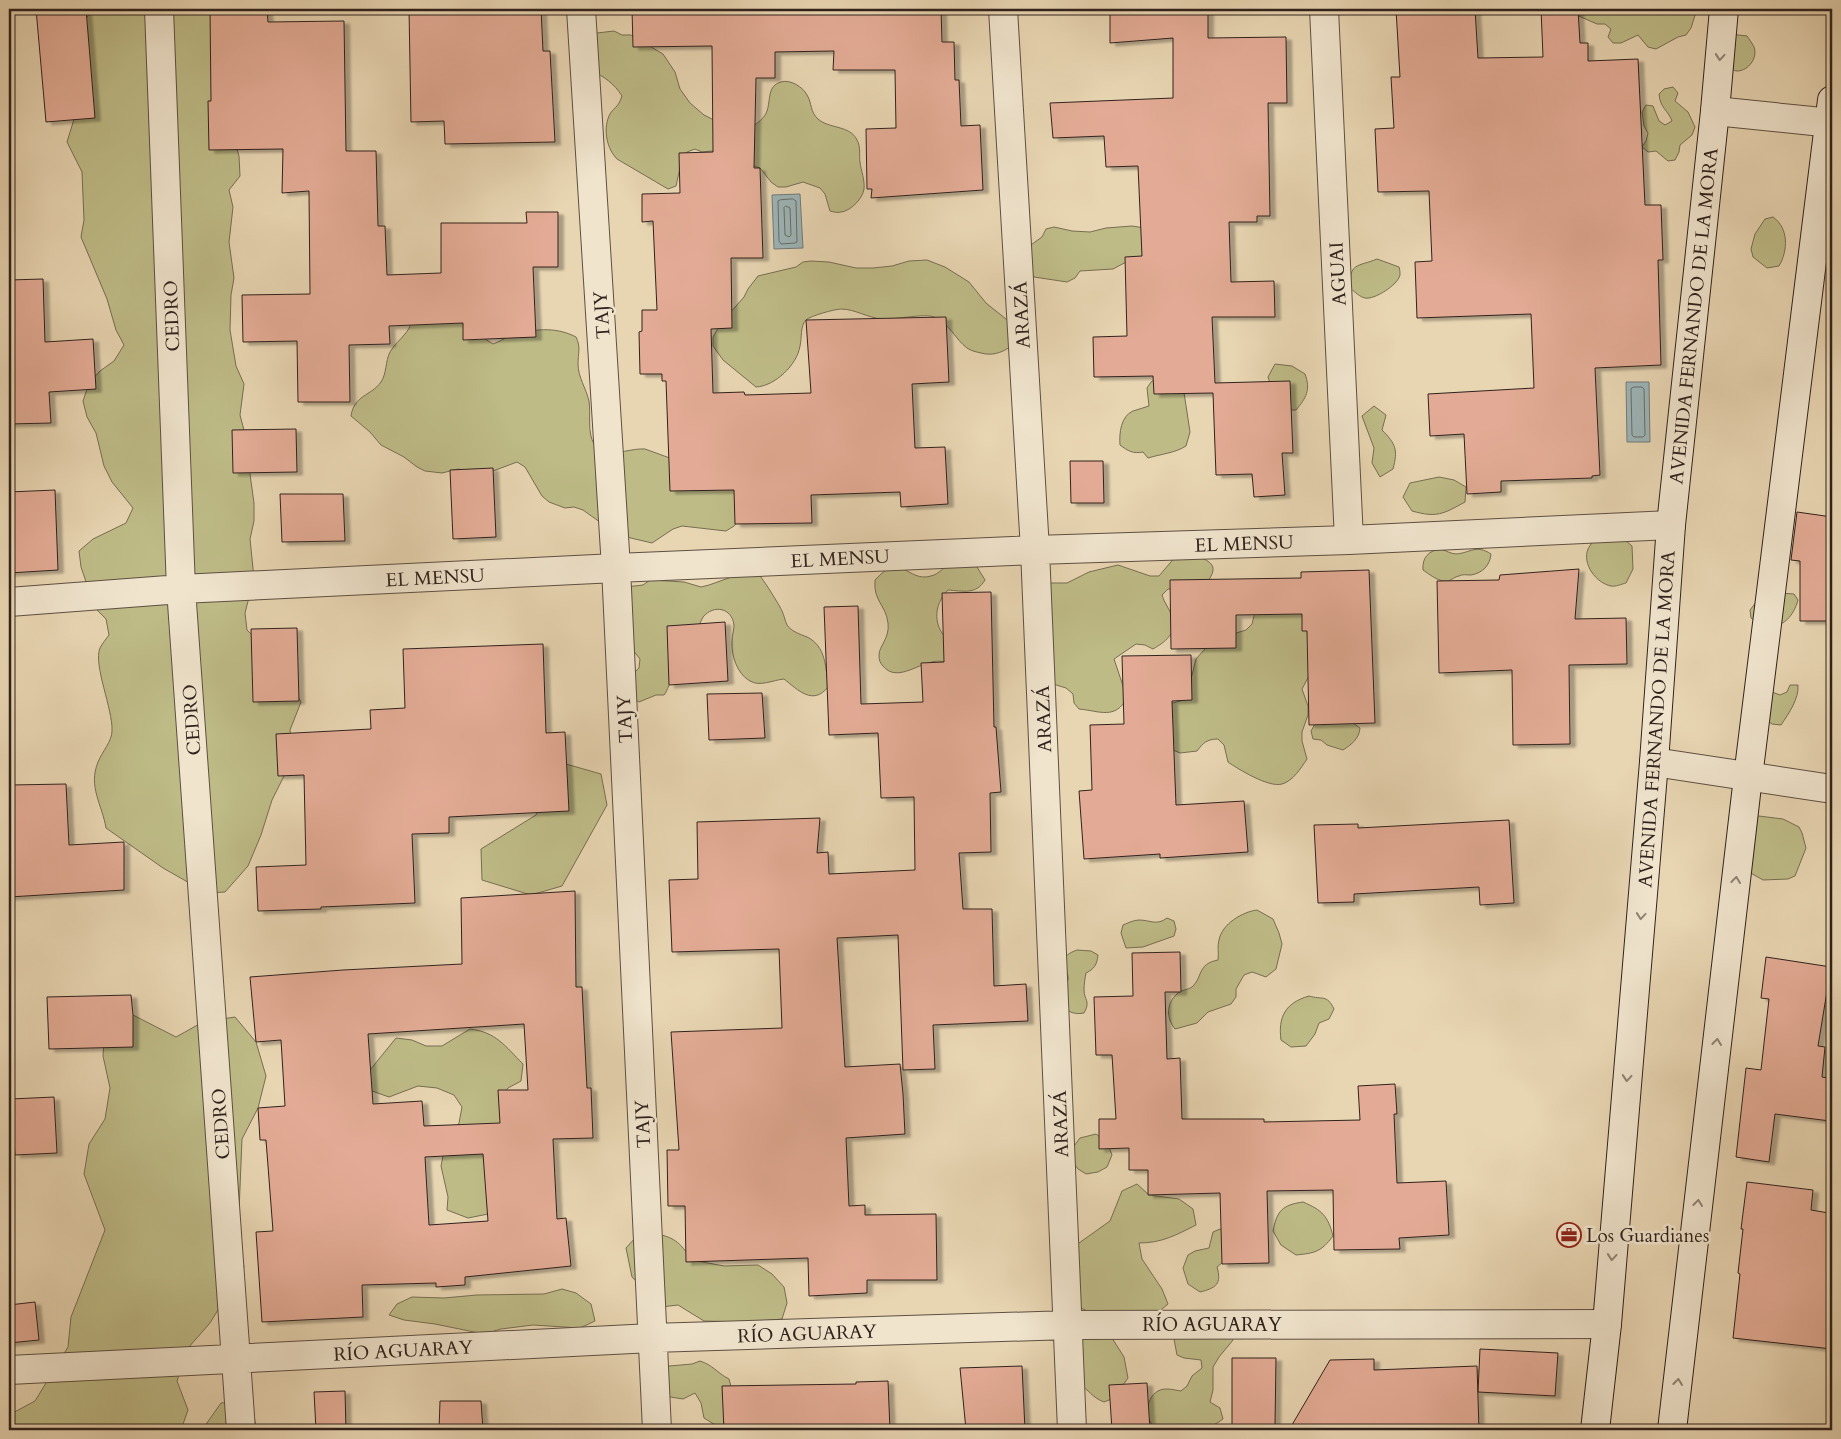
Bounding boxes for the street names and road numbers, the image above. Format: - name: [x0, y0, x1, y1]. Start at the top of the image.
- street label: AVENIDA FERNANDO DE LA MORA: [1663, 146, 1725, 486]
- street label: AGUAI: [1323, 241, 1353, 307]
- street label: CEDRO: [158, 280, 186, 352]
- street label: ARAZÁ: [1007, 280, 1037, 349]
- street label: TAJY: [587, 289, 617, 340]
- street label: EL MENSU: [1194, 529, 1295, 559]
- street label: EL MENSU: [790, 543, 891, 575]
- street label: AVENIDA FERNANDO DE LA MORA: [1632, 549, 1682, 889]
- street label: EL MENSU: [385, 562, 486, 594]
- street label: CEDRO: [177, 683, 207, 756]
- street label: ARAZÁ: [1030, 684, 1058, 753]
- street label: TAJY: [611, 693, 639, 744]
- street label: CEDRO: [206, 1087, 236, 1160]
- street label: ARAZÁ: [1047, 1089, 1075, 1158]
- street label: TAJY: [629, 1098, 657, 1149]
- street label: RÍO AGUARAY: [1142, 1312, 1283, 1338]
- street label: RÍO AGUARAY: [737, 1319, 878, 1349]
- street label: RÍO AGUARAY: [333, 1334, 474, 1368]

